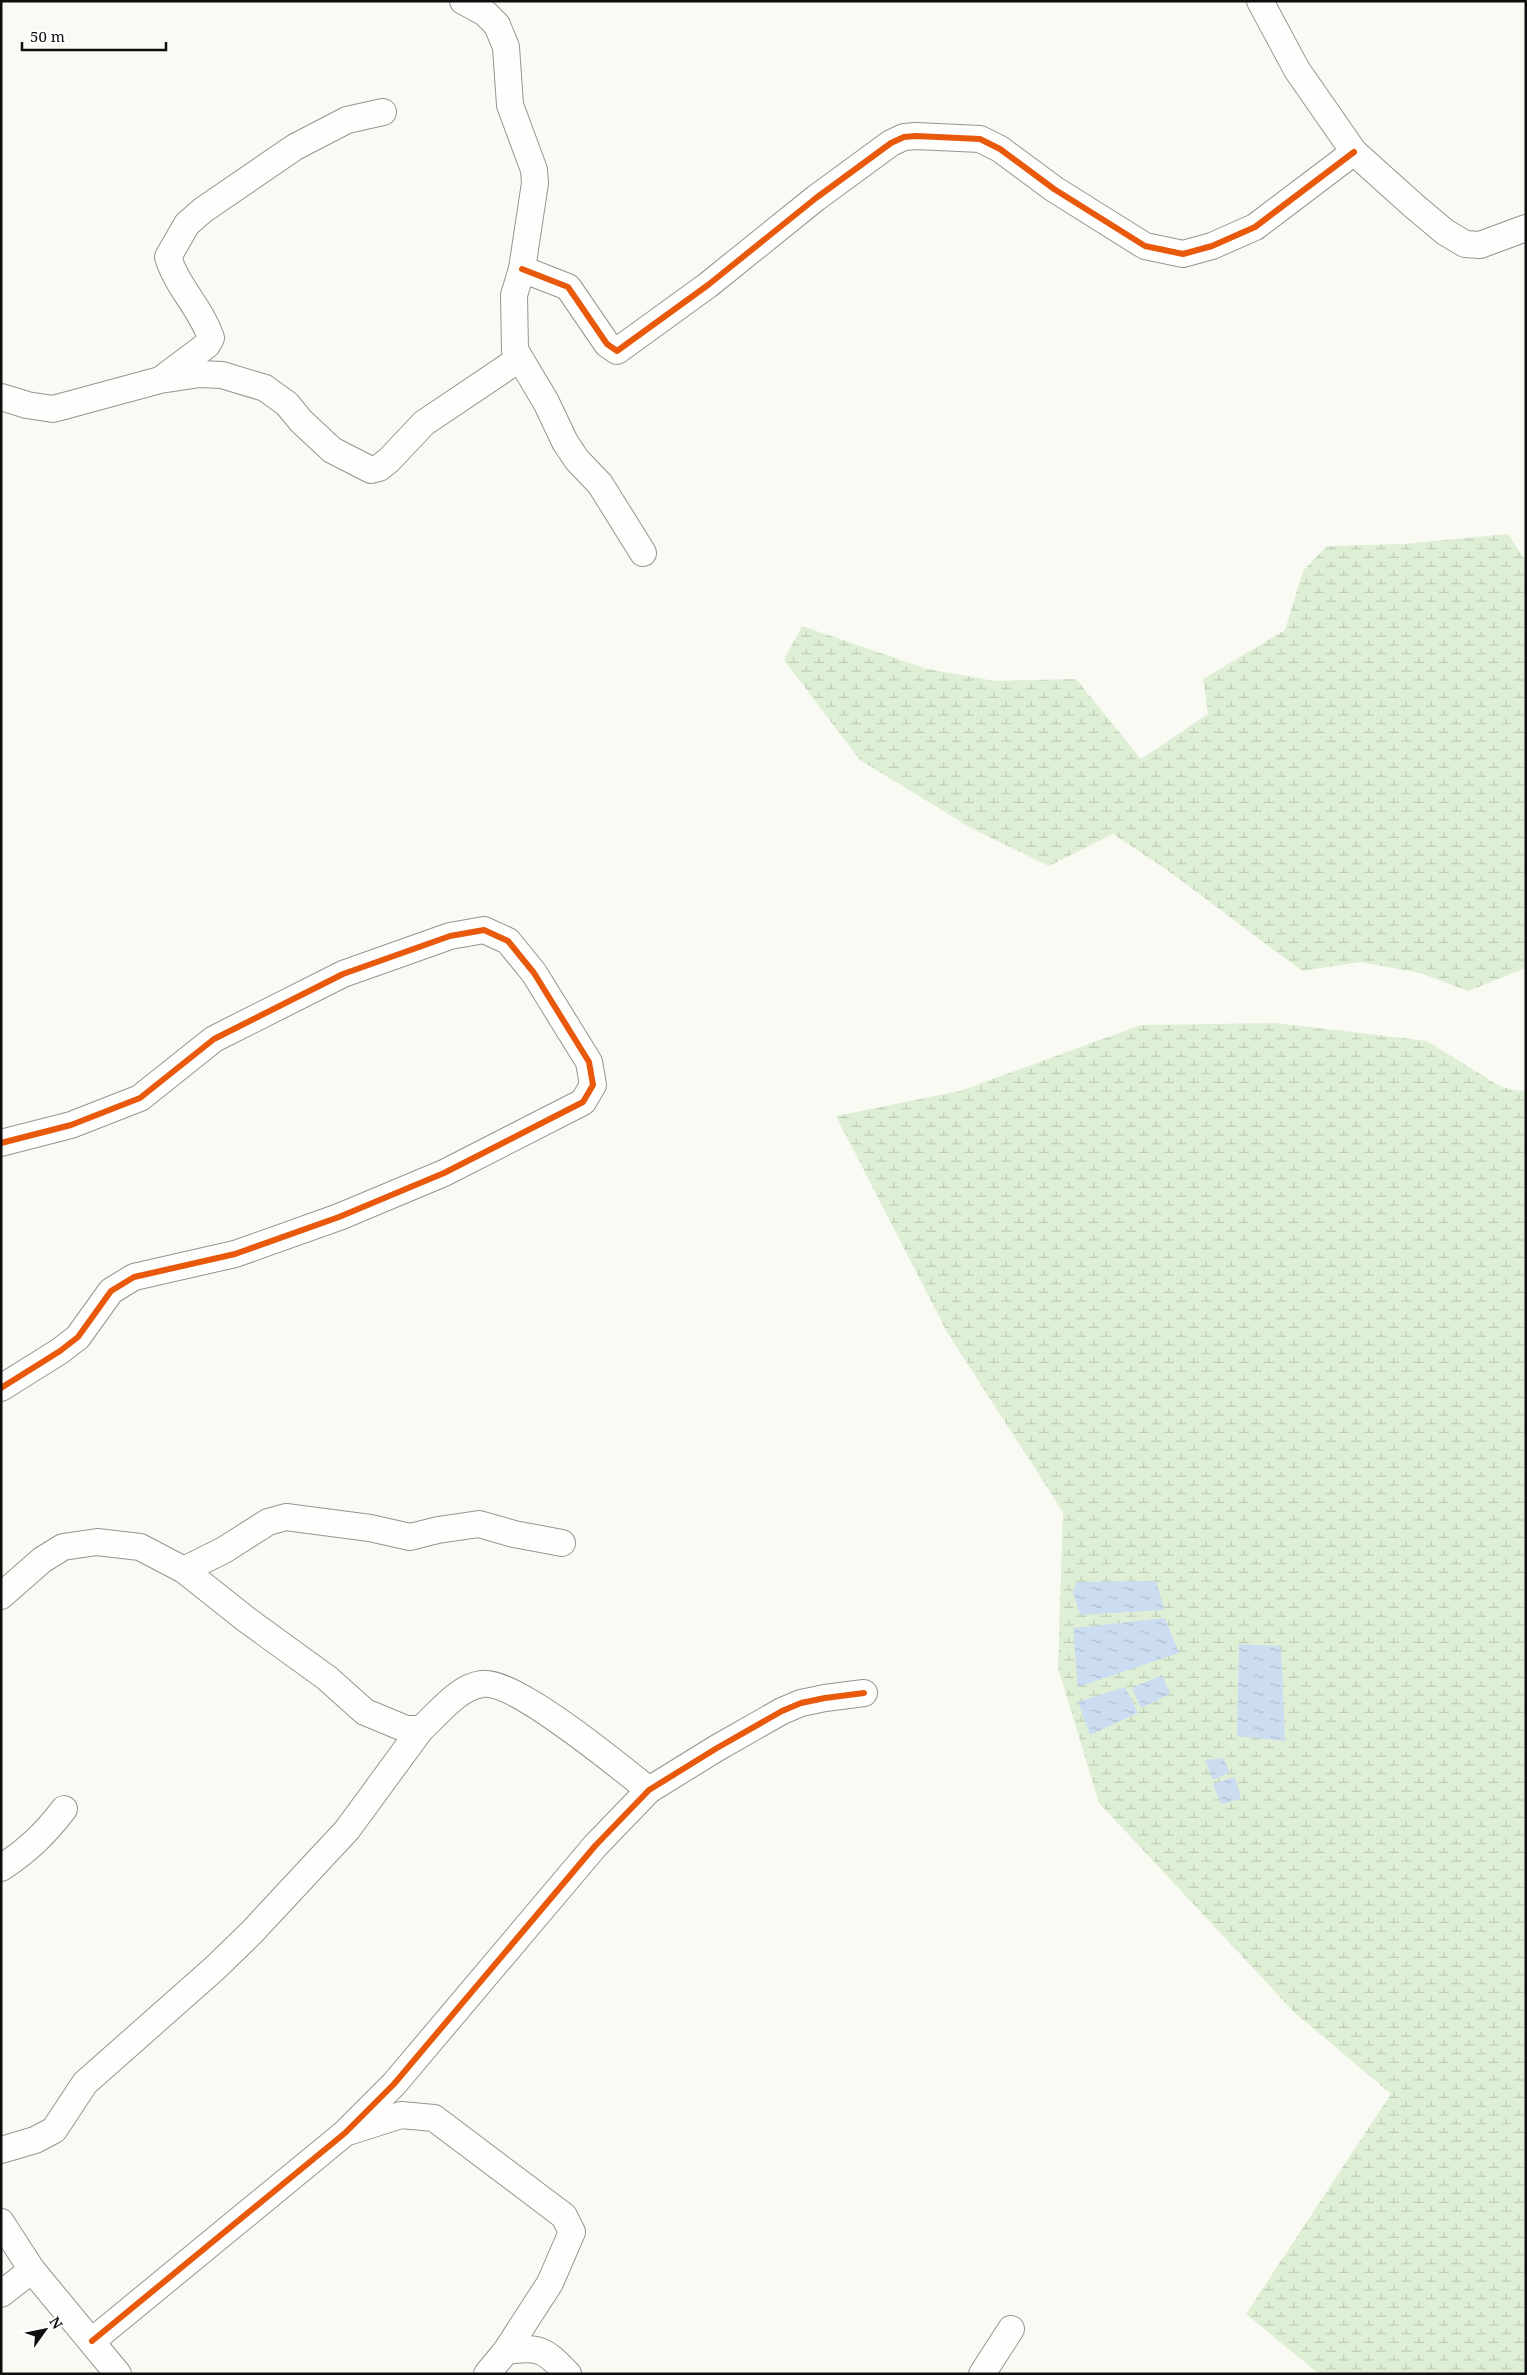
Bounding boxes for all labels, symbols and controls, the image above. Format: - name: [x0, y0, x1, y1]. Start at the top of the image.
- scale bar: [22, 20, 166, 52]
- text: 50 m: [30, 26, 65, 46]
- north arrow: [20, 2305, 70, 2355]
- text: N: [45, 2313, 67, 2332]

